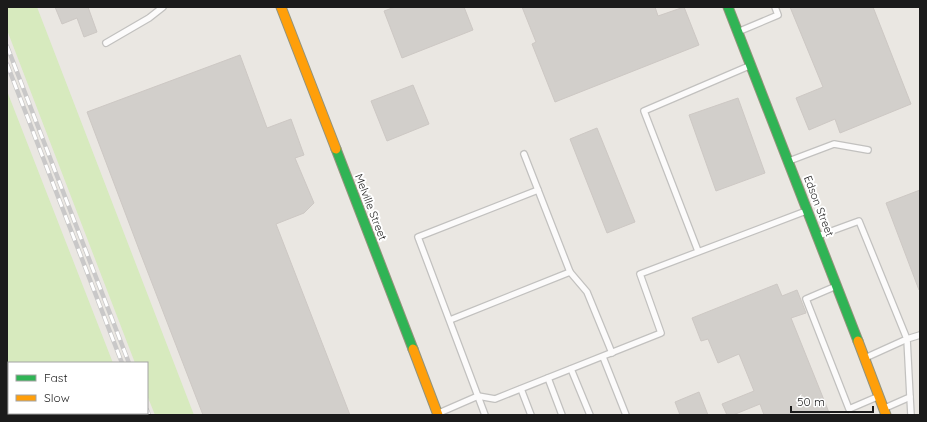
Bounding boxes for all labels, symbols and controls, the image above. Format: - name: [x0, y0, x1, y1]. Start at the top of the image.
- street label: Melville Street: [352, 172, 390, 242]
- street label: Edson Street: [801, 174, 837, 239]
- legend: [8, 362, 148, 414]
- text: Fast: [44, 370, 68, 385]
- scale bar: [791, 388, 873, 414]
- text: Slow: [44, 390, 70, 405]
- text: 50 m: [797, 394, 825, 409]

